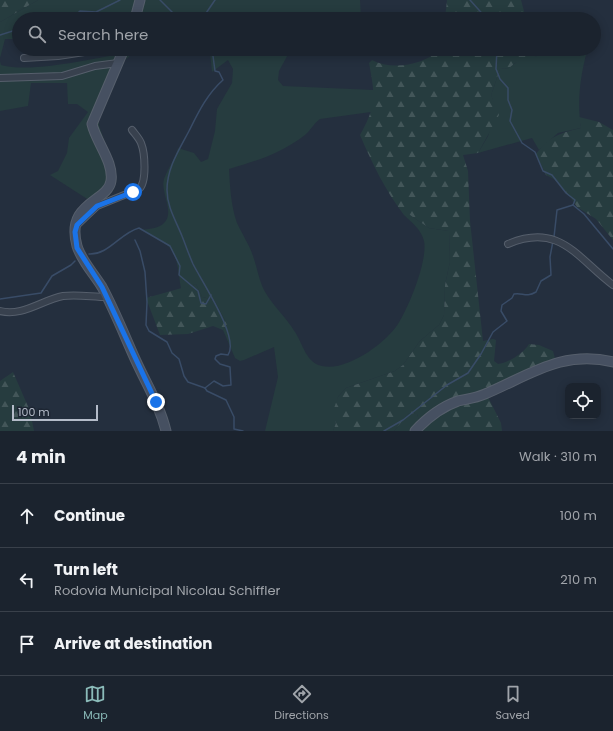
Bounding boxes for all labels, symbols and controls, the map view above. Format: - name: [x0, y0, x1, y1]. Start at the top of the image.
- search box: [12, 12, 601, 56]
- icon: search: [26, 23, 48, 45]
- text: Search here: [58, 24, 148, 45]
- route start: [124, 183, 142, 201]
- map controls: [565, 383, 601, 419]
- button: locate: [565, 383, 601, 419]
- route end: [147, 393, 165, 411]
- scale bar: [12, 403, 98, 422]
- text: 100 m: [18, 404, 50, 420]
- text: 4 min: [16, 445, 66, 469]
- text: Walk · 310 m: [519, 447, 597, 466]
- icon: ahead: [16, 505, 38, 527]
- text: Continue: [54, 505, 125, 526]
- text: 100 m: [560, 506, 597, 525]
- text: Turn left: [54, 559, 118, 580]
- icon: left: [16, 569, 38, 591]
- text: 210 m: [560, 570, 597, 589]
- text: Rodovia Municipal Nicolau Schiffler: [54, 581, 280, 600]
- icon: arrive: [16, 633, 38, 655]
- text: Arrive at destination: [54, 633, 212, 654]
- tab: Map: [83, 683, 108, 724]
- tab: Directions: [274, 683, 329, 724]
- tab: Saved: [495, 683, 530, 724]

